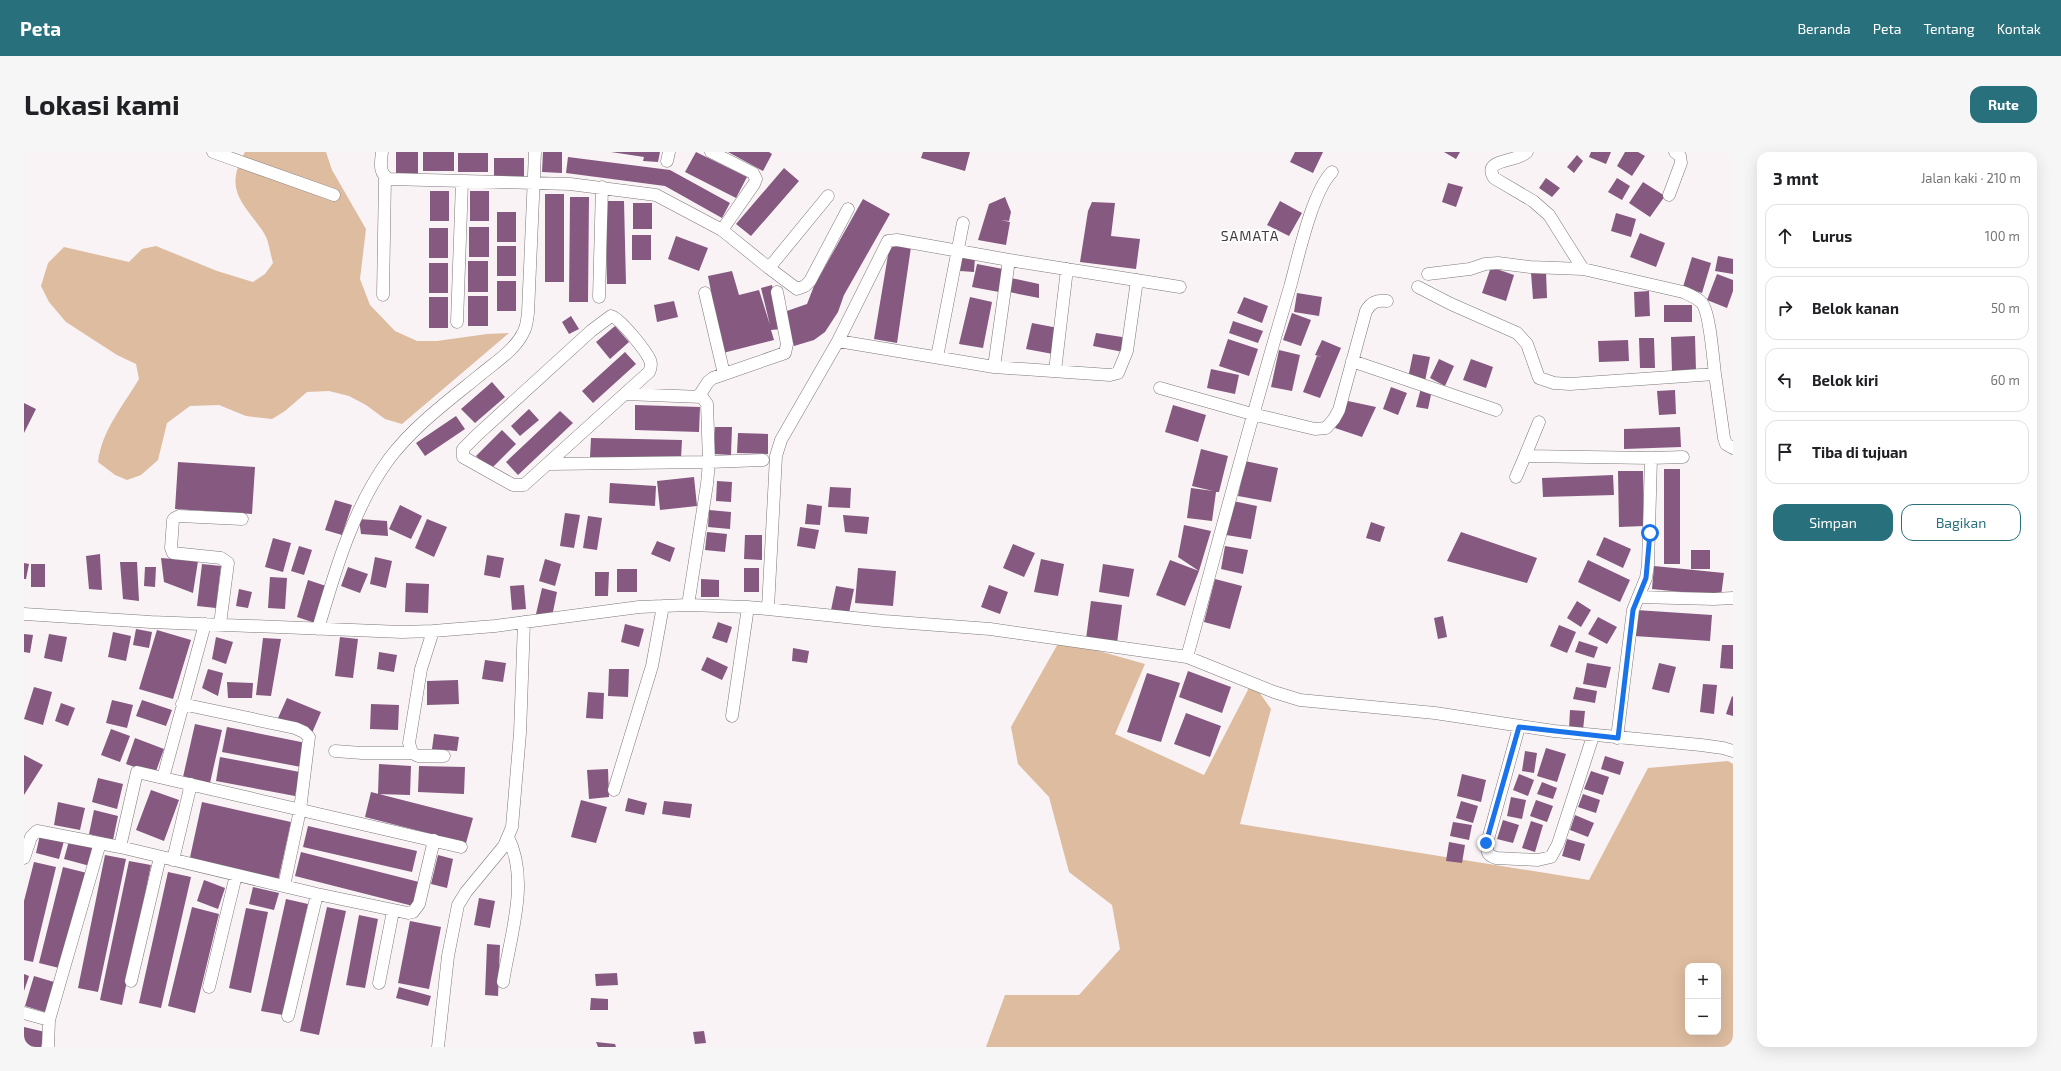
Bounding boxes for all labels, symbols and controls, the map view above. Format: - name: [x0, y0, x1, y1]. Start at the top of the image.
- text: Peta: [20, 17, 61, 40]
- text: Beranda: [1797, 20, 1851, 37]
- text: Peta: [1873, 20, 1901, 37]
- text: Tentang: [1923, 20, 1975, 37]
- text: Kontak: [1997, 20, 2041, 37]
- button: Rute: [1970, 86, 2037, 123]
- text: Lokasi kami: [24, 87, 180, 121]
- text: 3 mnt: [1773, 168, 1818, 188]
- text: Jalan kaki · 210 m: [1921, 170, 2021, 186]
- icon: ahead: [1774, 225, 1796, 247]
- district label: SAMATA: [1221, 227, 1279, 244]
- text: Lurus: [1812, 227, 1852, 245]
- text: 100 m: [1985, 228, 2020, 244]
- icon: right: [1774, 297, 1796, 319]
- text: Belok kanan: [1812, 299, 1899, 317]
- text: 50 m: [1991, 300, 2020, 316]
- icon: left: [1774, 369, 1796, 391]
- text: Belok kiri: [1812, 371, 1878, 389]
- text: 60 m: [1990, 372, 2020, 388]
- icon: arrive: [1774, 441, 1796, 463]
- text: Tiba di tujuan: [1812, 443, 1908, 461]
- button: Simpan: [1773, 504, 1893, 541]
- button: Bagikan: [1901, 504, 2021, 541]
- route start: [1641, 524, 1659, 542]
- route end: [1477, 834, 1495, 852]
- map controls: [1685, 963, 1721, 1035]
- button: +: [1685, 963, 1721, 999]
- button: −: [1685, 999, 1721, 1035]

